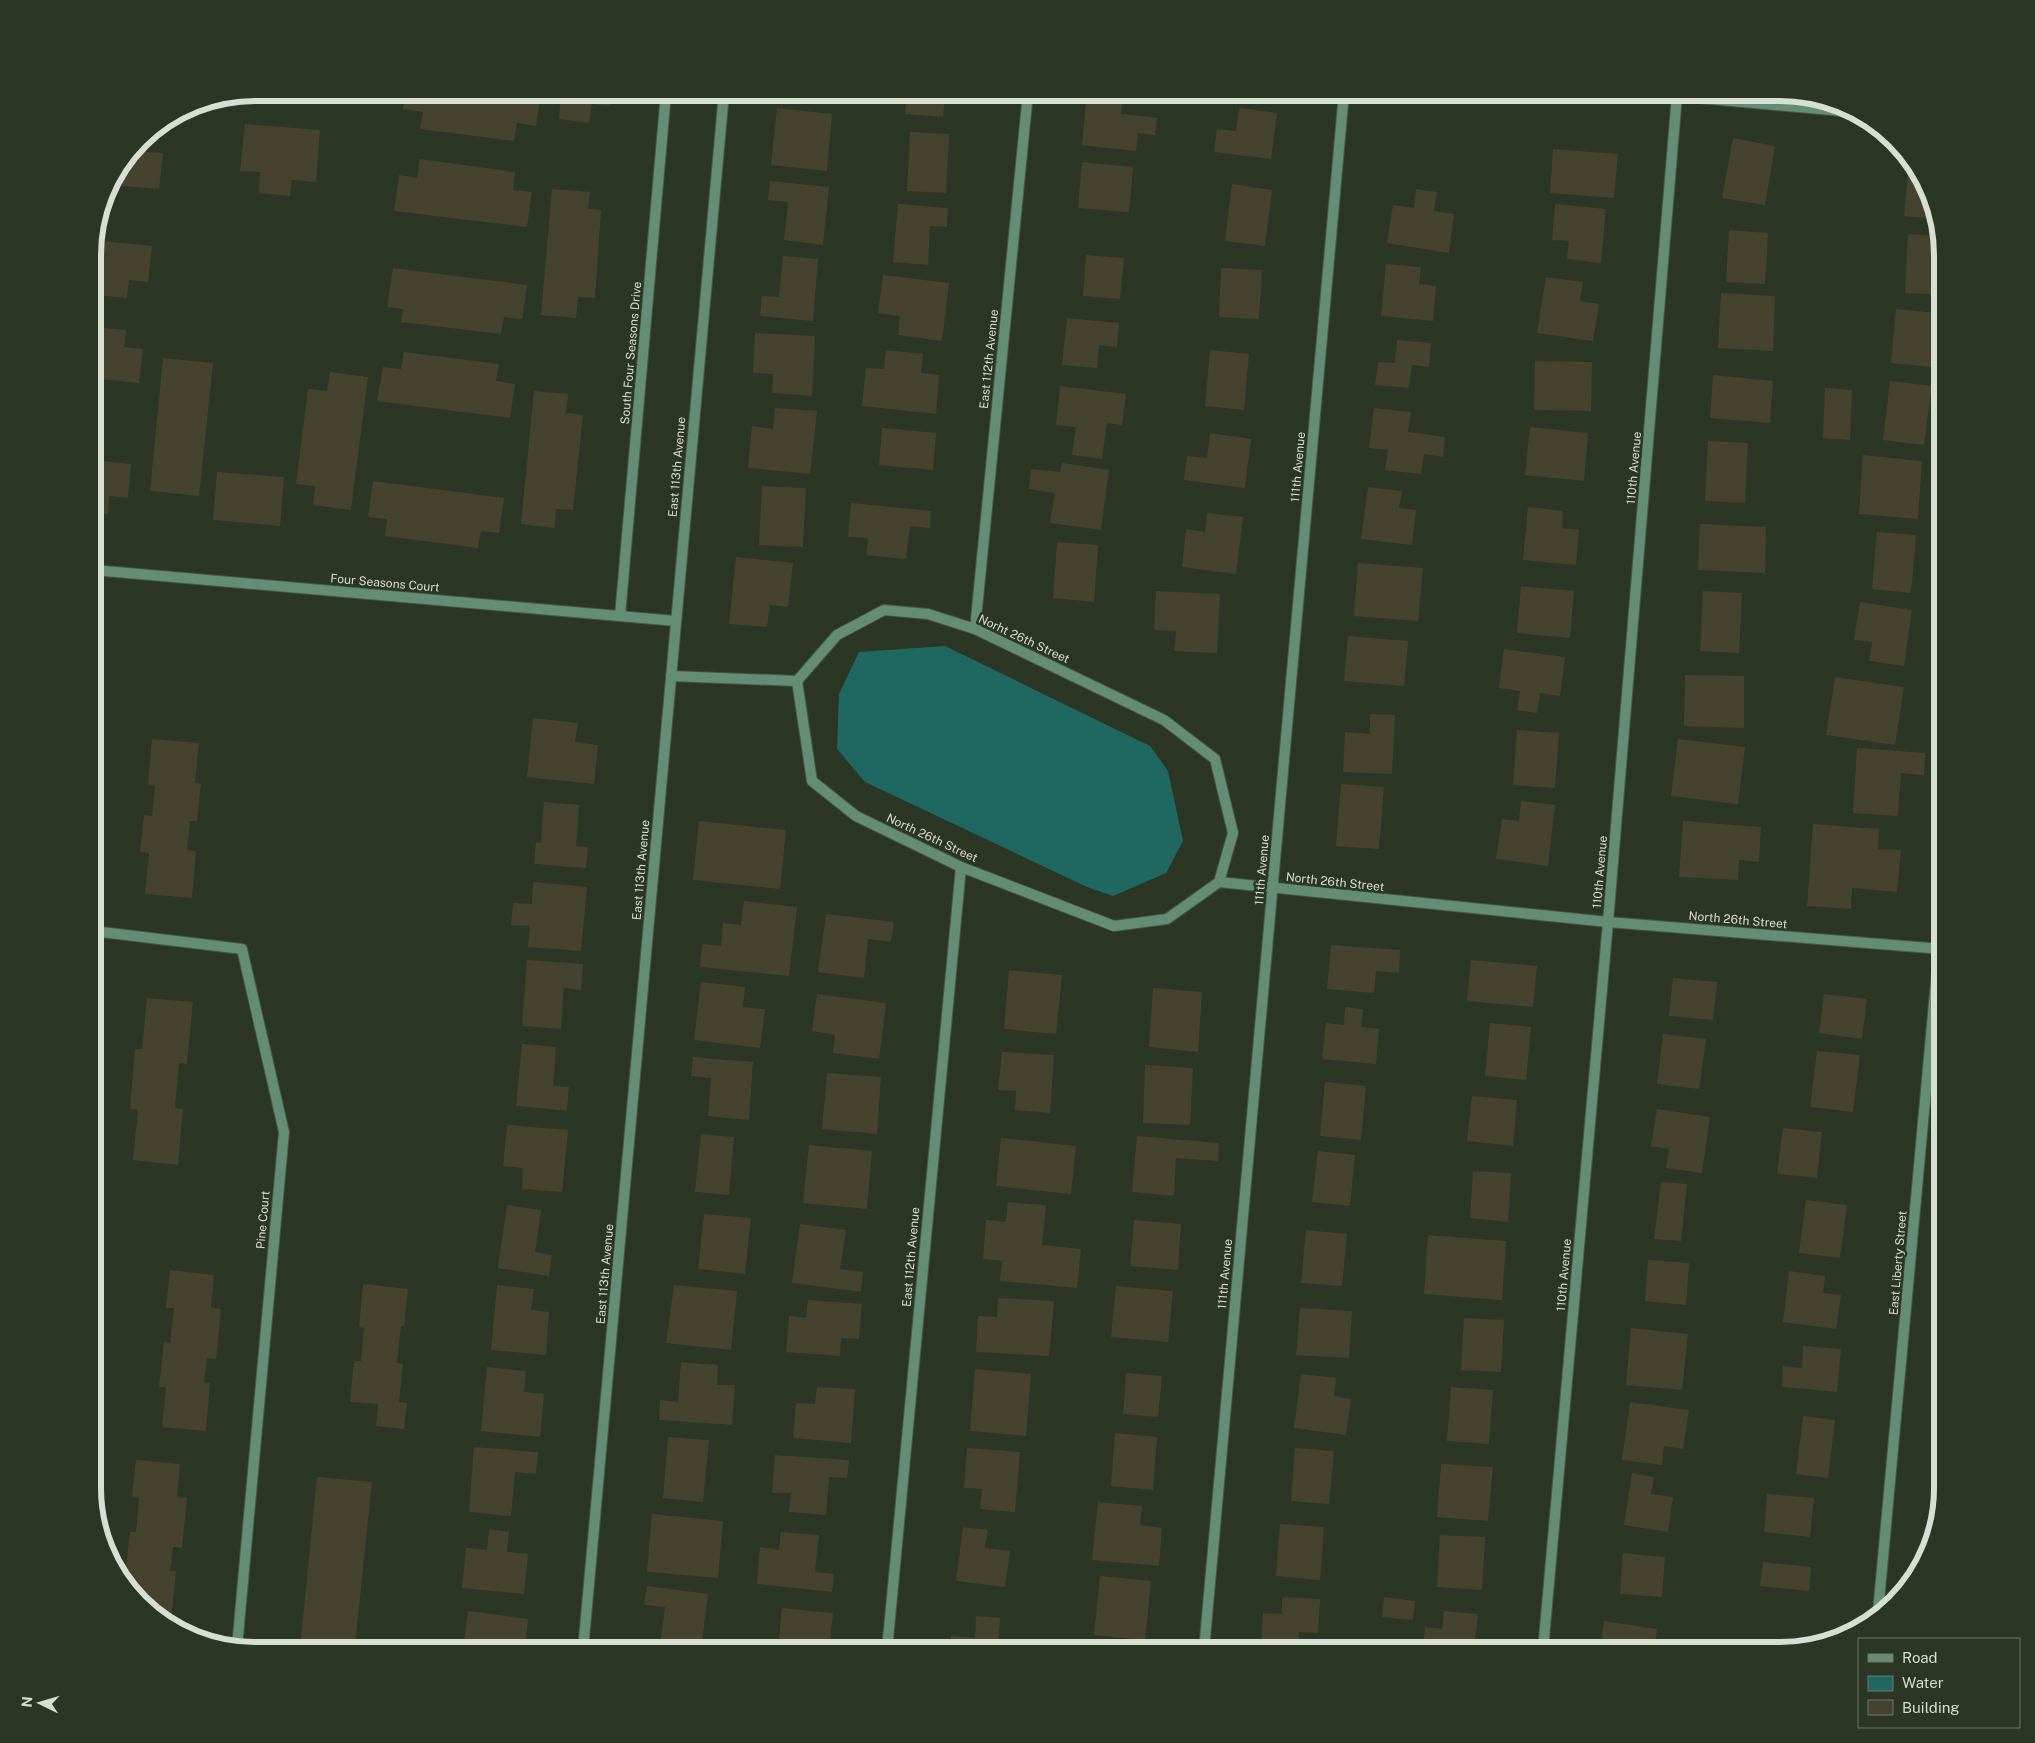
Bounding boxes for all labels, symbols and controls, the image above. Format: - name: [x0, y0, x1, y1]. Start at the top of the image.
- street label: South Four Seasons Drive: [618, 281, 644, 425]
- street label: East 112th Avenue: [977, 308, 1001, 410]
- street label: East 113th Avenue: [666, 416, 688, 518]
- street label: 111th Avenue: [1288, 431, 1308, 503]
- street label: 110th Avenue: [1624, 431, 1644, 505]
- street label: Four Seasons Court: [330, 571, 441, 595]
- street label: Norht 26th Street: [976, 612, 1072, 666]
- street label: North 26th Street: [884, 811, 980, 865]
- street label: East 113th Avenue: [630, 819, 652, 921]
- street label: 111th Avenue: [1252, 834, 1272, 906]
- street label: 110th Avenue: [1590, 835, 1610, 909]
- street label: North 26th Street: [1285, 870, 1385, 894]
- street label: North 26th Street: [1688, 909, 1788, 931]
- street label: Pine Court: [253, 1190, 273, 1250]
- street label: East 112th Avenue: [900, 1206, 922, 1307]
- street label: East Liberty Street: [1886, 1210, 1910, 1316]
- street label: East 113th Avenue: [594, 1223, 616, 1325]
- street label: 111th Avenue: [1215, 1238, 1235, 1310]
- street label: 110th Avenue: [1554, 1238, 1574, 1312]
- legend: [1858, 1638, 2020, 1728]
- text: Road: [1902, 1649, 1938, 1666]
- text: Water: [1902, 1674, 1944, 1691]
- north arrow: [15, 1678, 65, 1728]
- text: N: [19, 1696, 35, 1708]
- text: Building: [1902, 1699, 1960, 1716]

